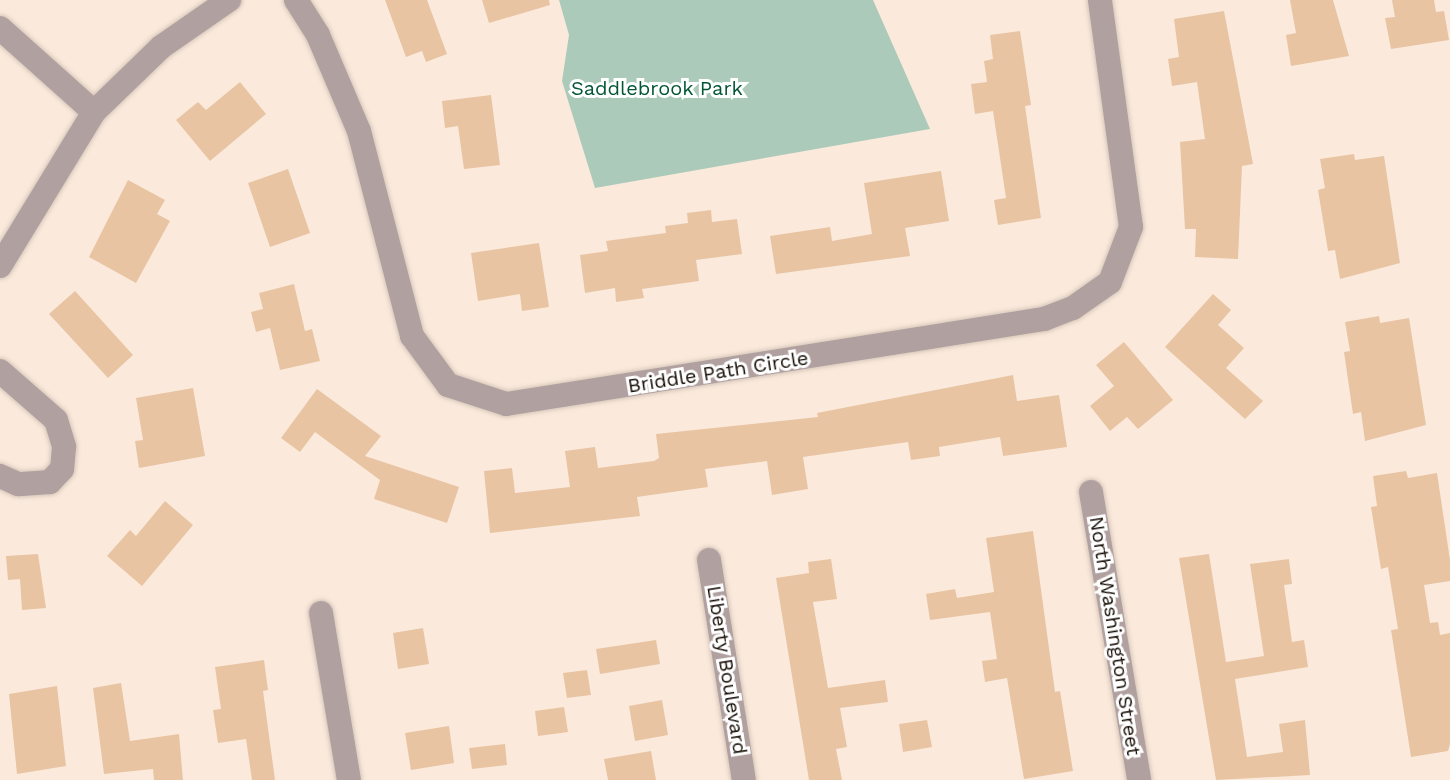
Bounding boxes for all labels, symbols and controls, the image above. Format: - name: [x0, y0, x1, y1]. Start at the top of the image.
- park label: Saddlebrook Park: [571, 76, 743, 100]
- street label: Briddle Path Circle: [626, 346, 810, 398]
- street label: North Washington Street: [1084, 514, 1146, 758]
- street label: Liberty Boulevard: [702, 584, 752, 756]

